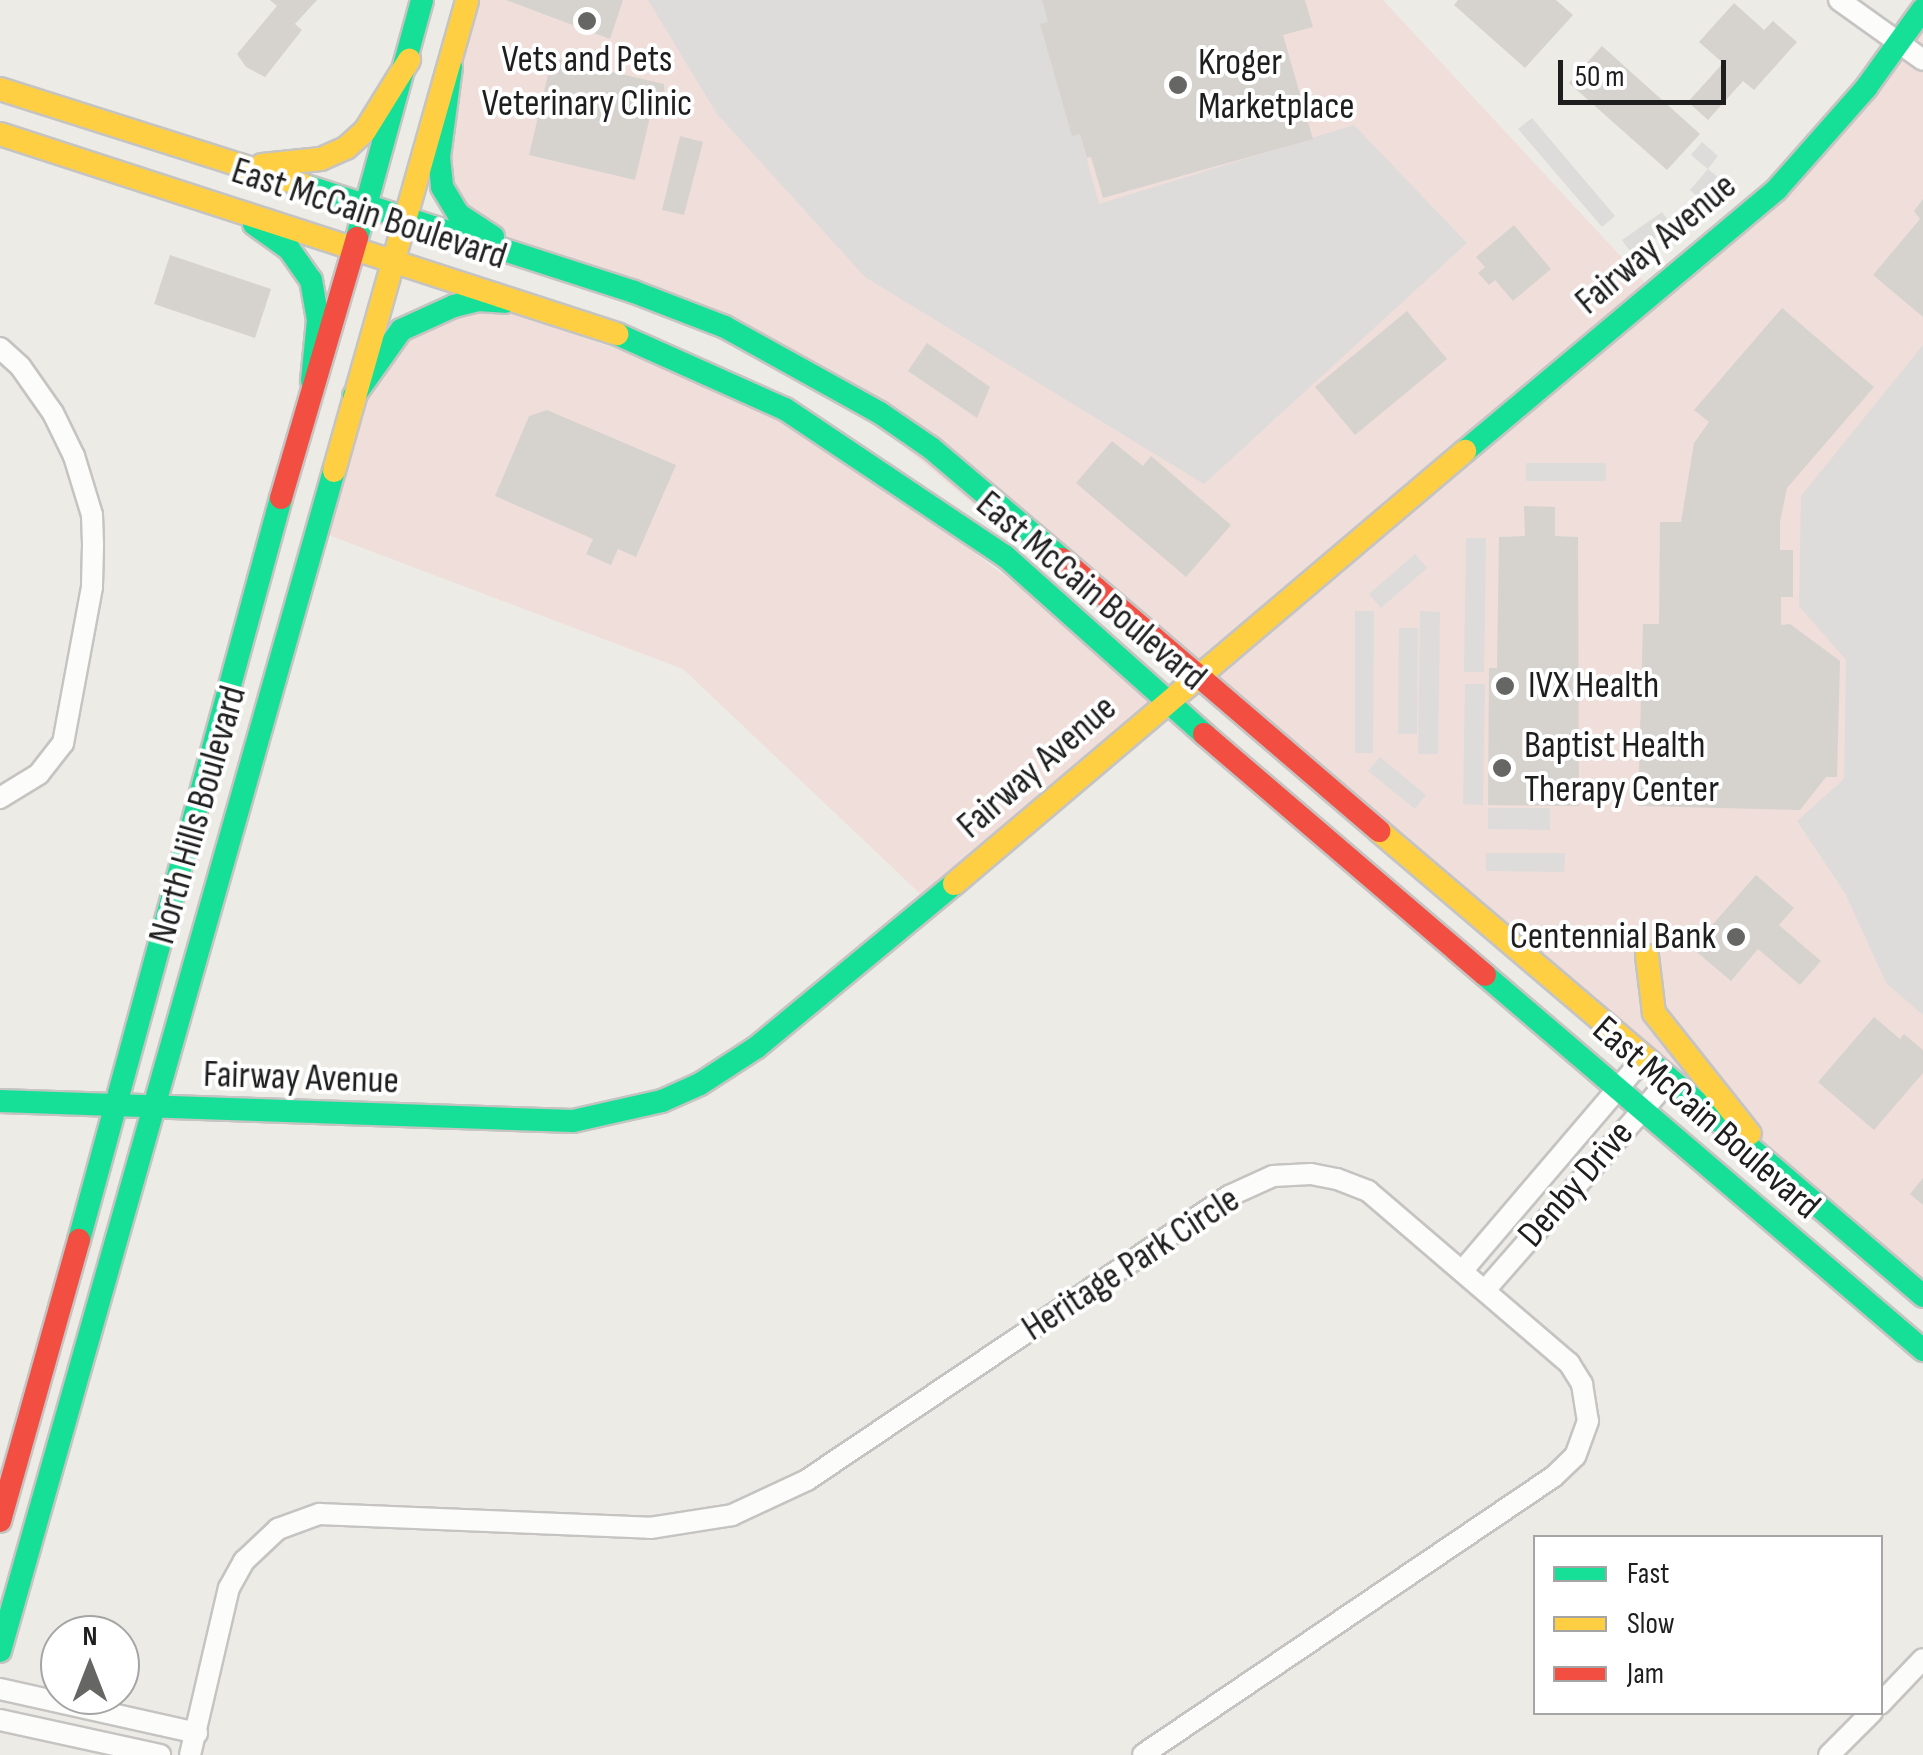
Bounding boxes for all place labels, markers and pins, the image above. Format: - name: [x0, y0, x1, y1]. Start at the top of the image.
- marker: Vets and Pets Veterinary Clinic: [576, 10, 598, 32]
- place label: Vets and Pets Veterinary Clinic: [482, 37, 692, 126]
- place label: Kroger Marketplace: [1198, 40, 1355, 130]
- marker: Kroger Marketplace: [1167, 74, 1189, 96]
- place label: IVX Health: [1528, 663, 1659, 709]
- marker: IVX Health: [1492, 673, 1518, 699]
- place label: Baptist Health Therapy Center: [1524, 723, 1719, 812]
- marker: Baptist Health Therapy Center: [1489, 755, 1515, 781]
- place label: Centennial Bank: [1510, 914, 1716, 960]
- marker: Centennial Bank: [1725, 926, 1747, 948]

